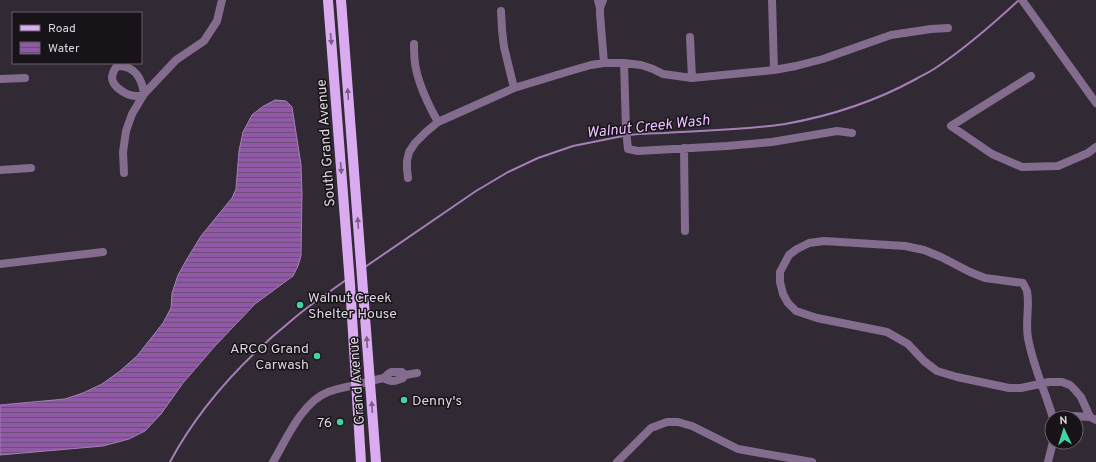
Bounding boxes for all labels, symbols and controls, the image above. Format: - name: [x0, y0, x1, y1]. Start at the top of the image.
- legend: [12, 12, 142, 64]
- text: Road: [48, 21, 76, 37]
- one-way arrow: [327, 33, 334, 45]
- text: Water: [48, 41, 80, 57]
- street label: South Grand Avenue: [314, 79, 339, 207]
- one-way arrow: [345, 88, 352, 100]
- water label: Walnut Creek Wash: [586, 112, 711, 143]
- one-way arrow: [338, 162, 345, 174]
- one-way arrow: [354, 217, 361, 229]
- place label: Walnut Creek Shelter House: [308, 290, 397, 323]
- marker: Walnut Creek Shelter House: [295, 300, 305, 310]
- street label: Grand Avenue: [346, 336, 369, 425]
- one-way arrow: [363, 336, 370, 348]
- place label: ARCO Grand Carwash: [230, 341, 309, 374]
- marker: ARCO Grand Carwash: [312, 351, 322, 361]
- place label: Denny's: [412, 393, 462, 410]
- marker: Denny's: [399, 395, 409, 405]
- one-way arrow: [368, 401, 375, 413]
- north arrow: [1044, 410, 1084, 450]
- text: N: [1059, 414, 1068, 428]
- place label: 76: [317, 415, 332, 432]
- marker: 76: [335, 417, 345, 427]

